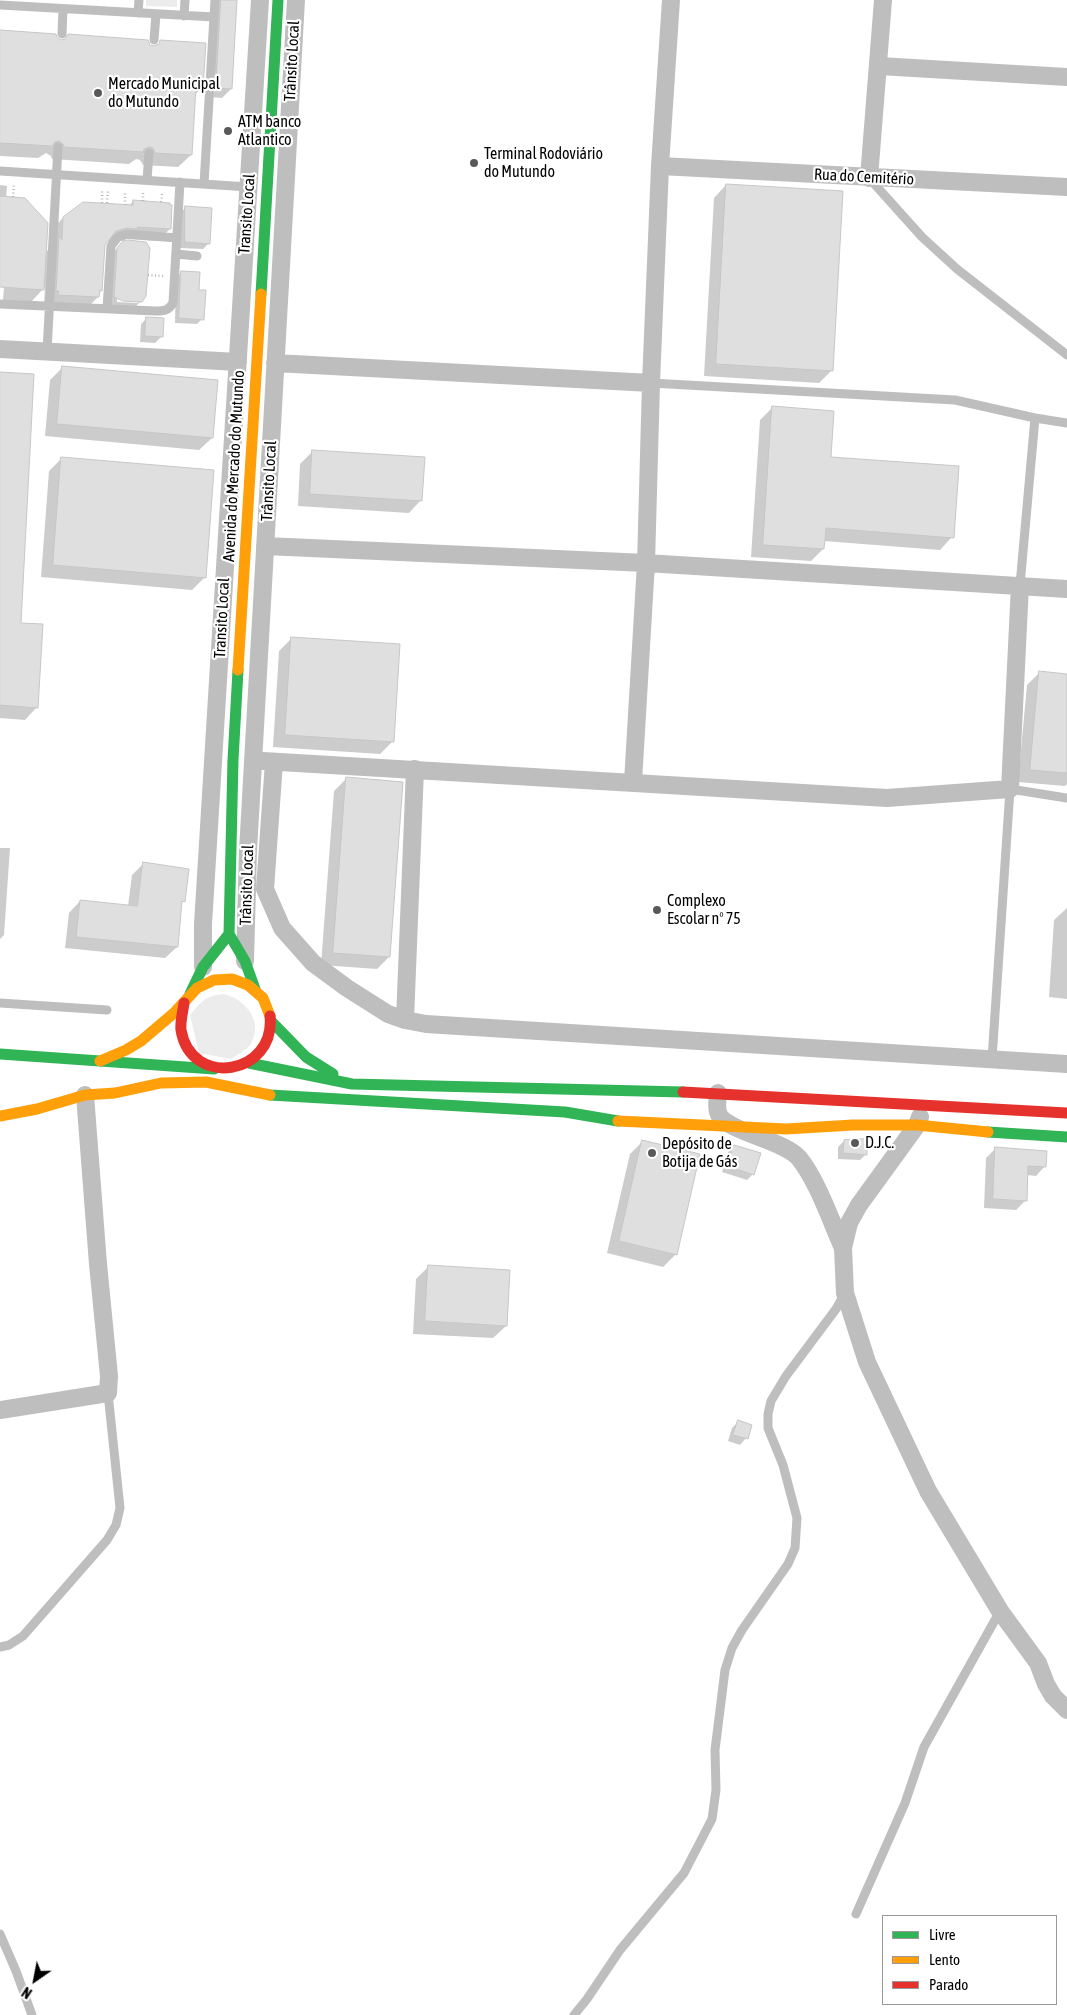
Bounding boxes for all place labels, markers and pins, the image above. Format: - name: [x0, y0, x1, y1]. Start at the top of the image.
- place label: Mercado Municipal do Mutundo: [108, 74, 220, 112]
- marker: Mercado Municipal do Mutundo: [92, 87, 104, 99]
- place label: ATM banco Atlantico: [238, 112, 301, 150]
- marker: ATM banco Atlantico: [222, 125, 234, 137]
- place label: Terminal Rodoviário do Mutundo: [484, 144, 603, 182]
- marker: Terminal Rodoviário do Mutundo: [468, 157, 480, 169]
- place label: Complexo Escolar nº 75: [667, 891, 741, 929]
- marker: Complexo Escolar nº 75: [651, 904, 663, 916]
- place label: D.J.C.: [865, 1133, 894, 1153]
- place label: Depósito de Botija de Gás: [662, 1134, 737, 1172]
- marker: D.J.C.: [849, 1137, 861, 1149]
- marker: Depósito de Botija de Gás: [646, 1147, 658, 1159]

